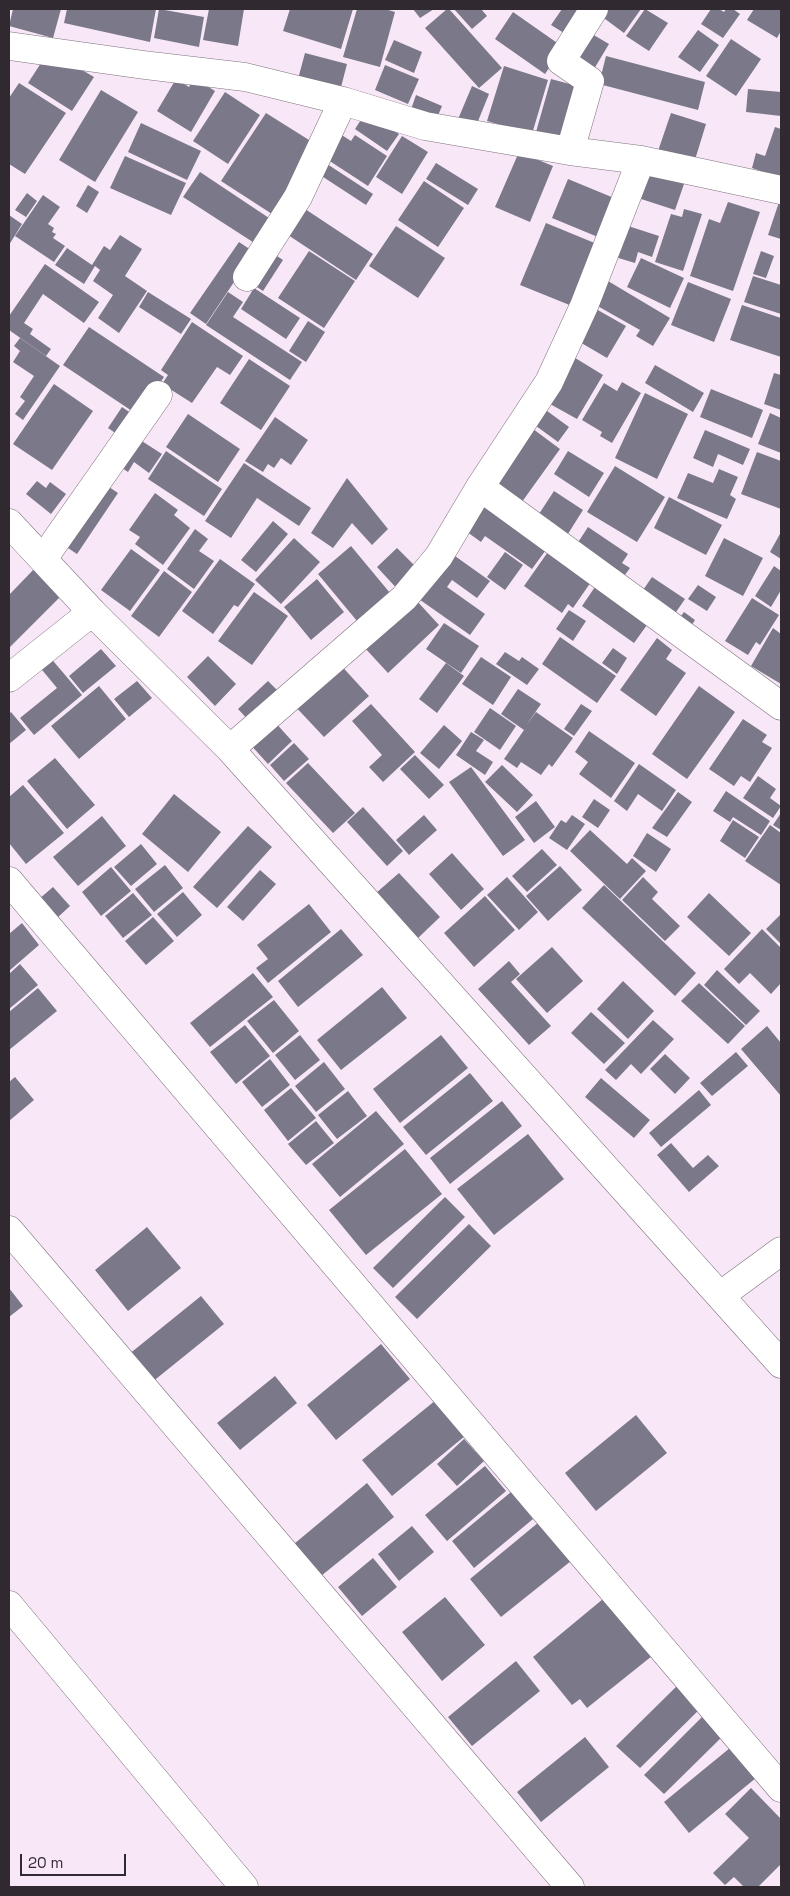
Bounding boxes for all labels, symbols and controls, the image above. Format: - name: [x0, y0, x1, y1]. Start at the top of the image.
- scale bar: [22, 1844, 129, 1876]
- text: 20 m: [28, 1853, 63, 1872]

